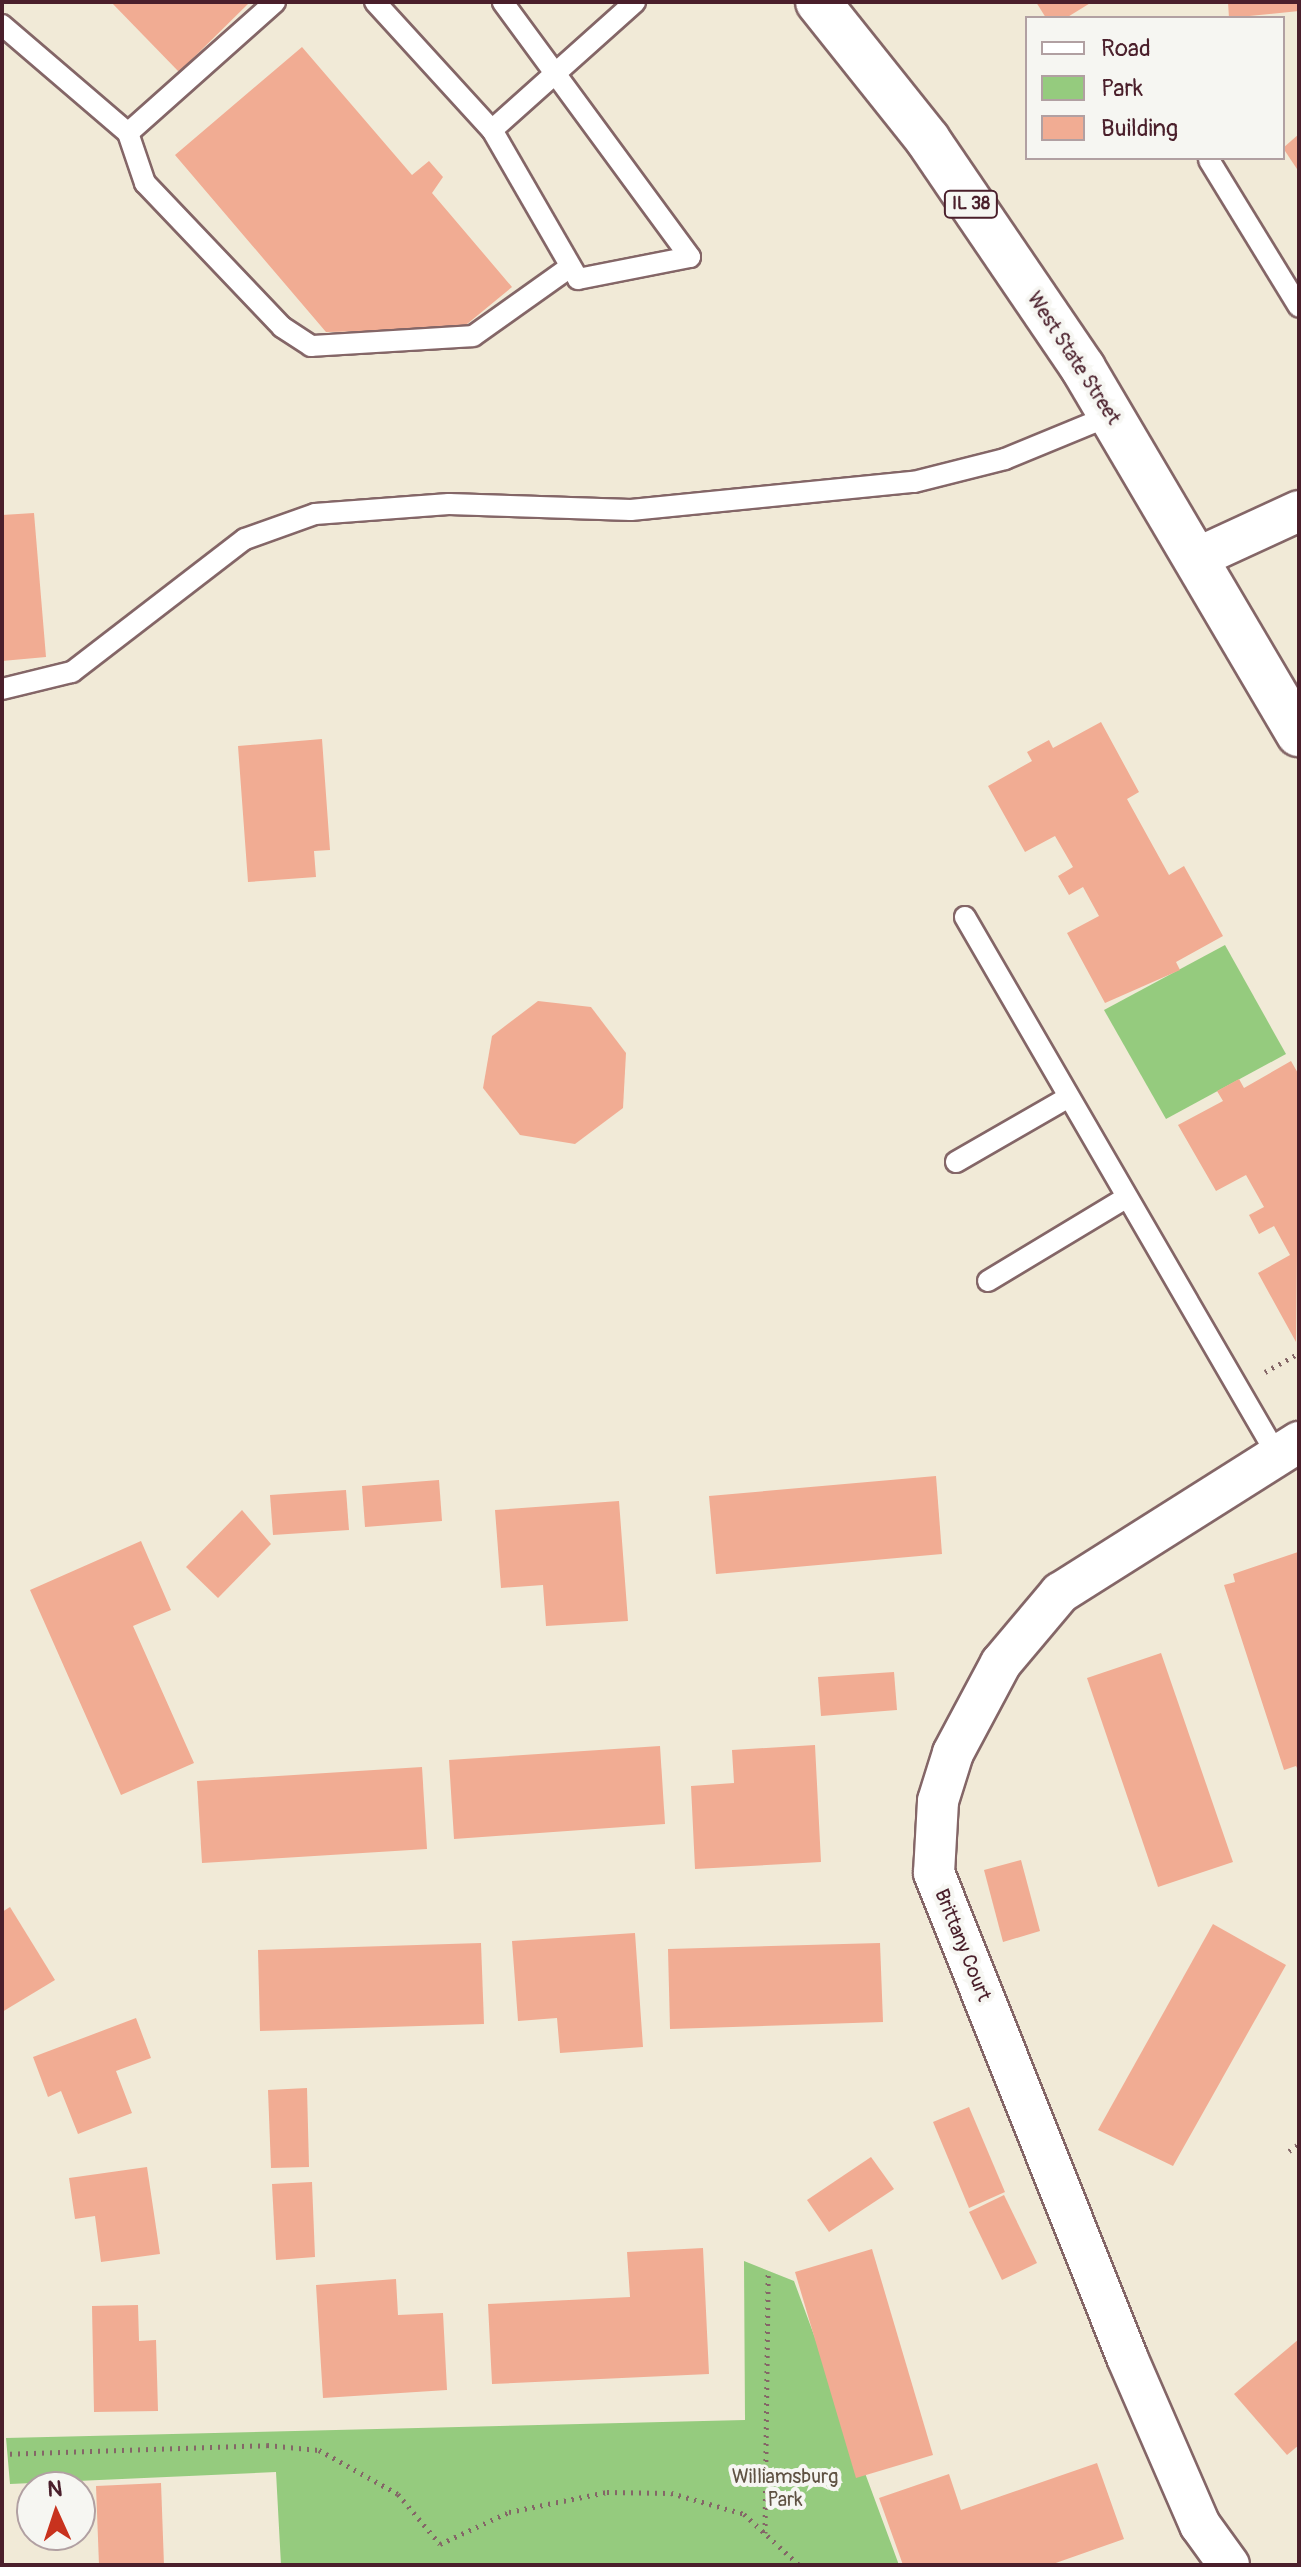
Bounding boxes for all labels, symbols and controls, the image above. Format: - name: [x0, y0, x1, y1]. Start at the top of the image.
- legend: [1025, 16, 1285, 160]
- text: Road: [1101, 34, 1151, 63]
- text: Park: [1101, 74, 1143, 103]
- text: Building: [1101, 114, 1178, 143]
- road number: IL 38: [943, 190, 999, 218]
- street label: West State Street: [1022, 287, 1126, 429]
- street label: Brittany Court: [930, 1885, 996, 2005]
- park label: Williamsburg Park: [732, 2464, 838, 2511]
- north arrow: [16, 2471, 96, 2551]
- text: N: [47, 2475, 63, 2503]

